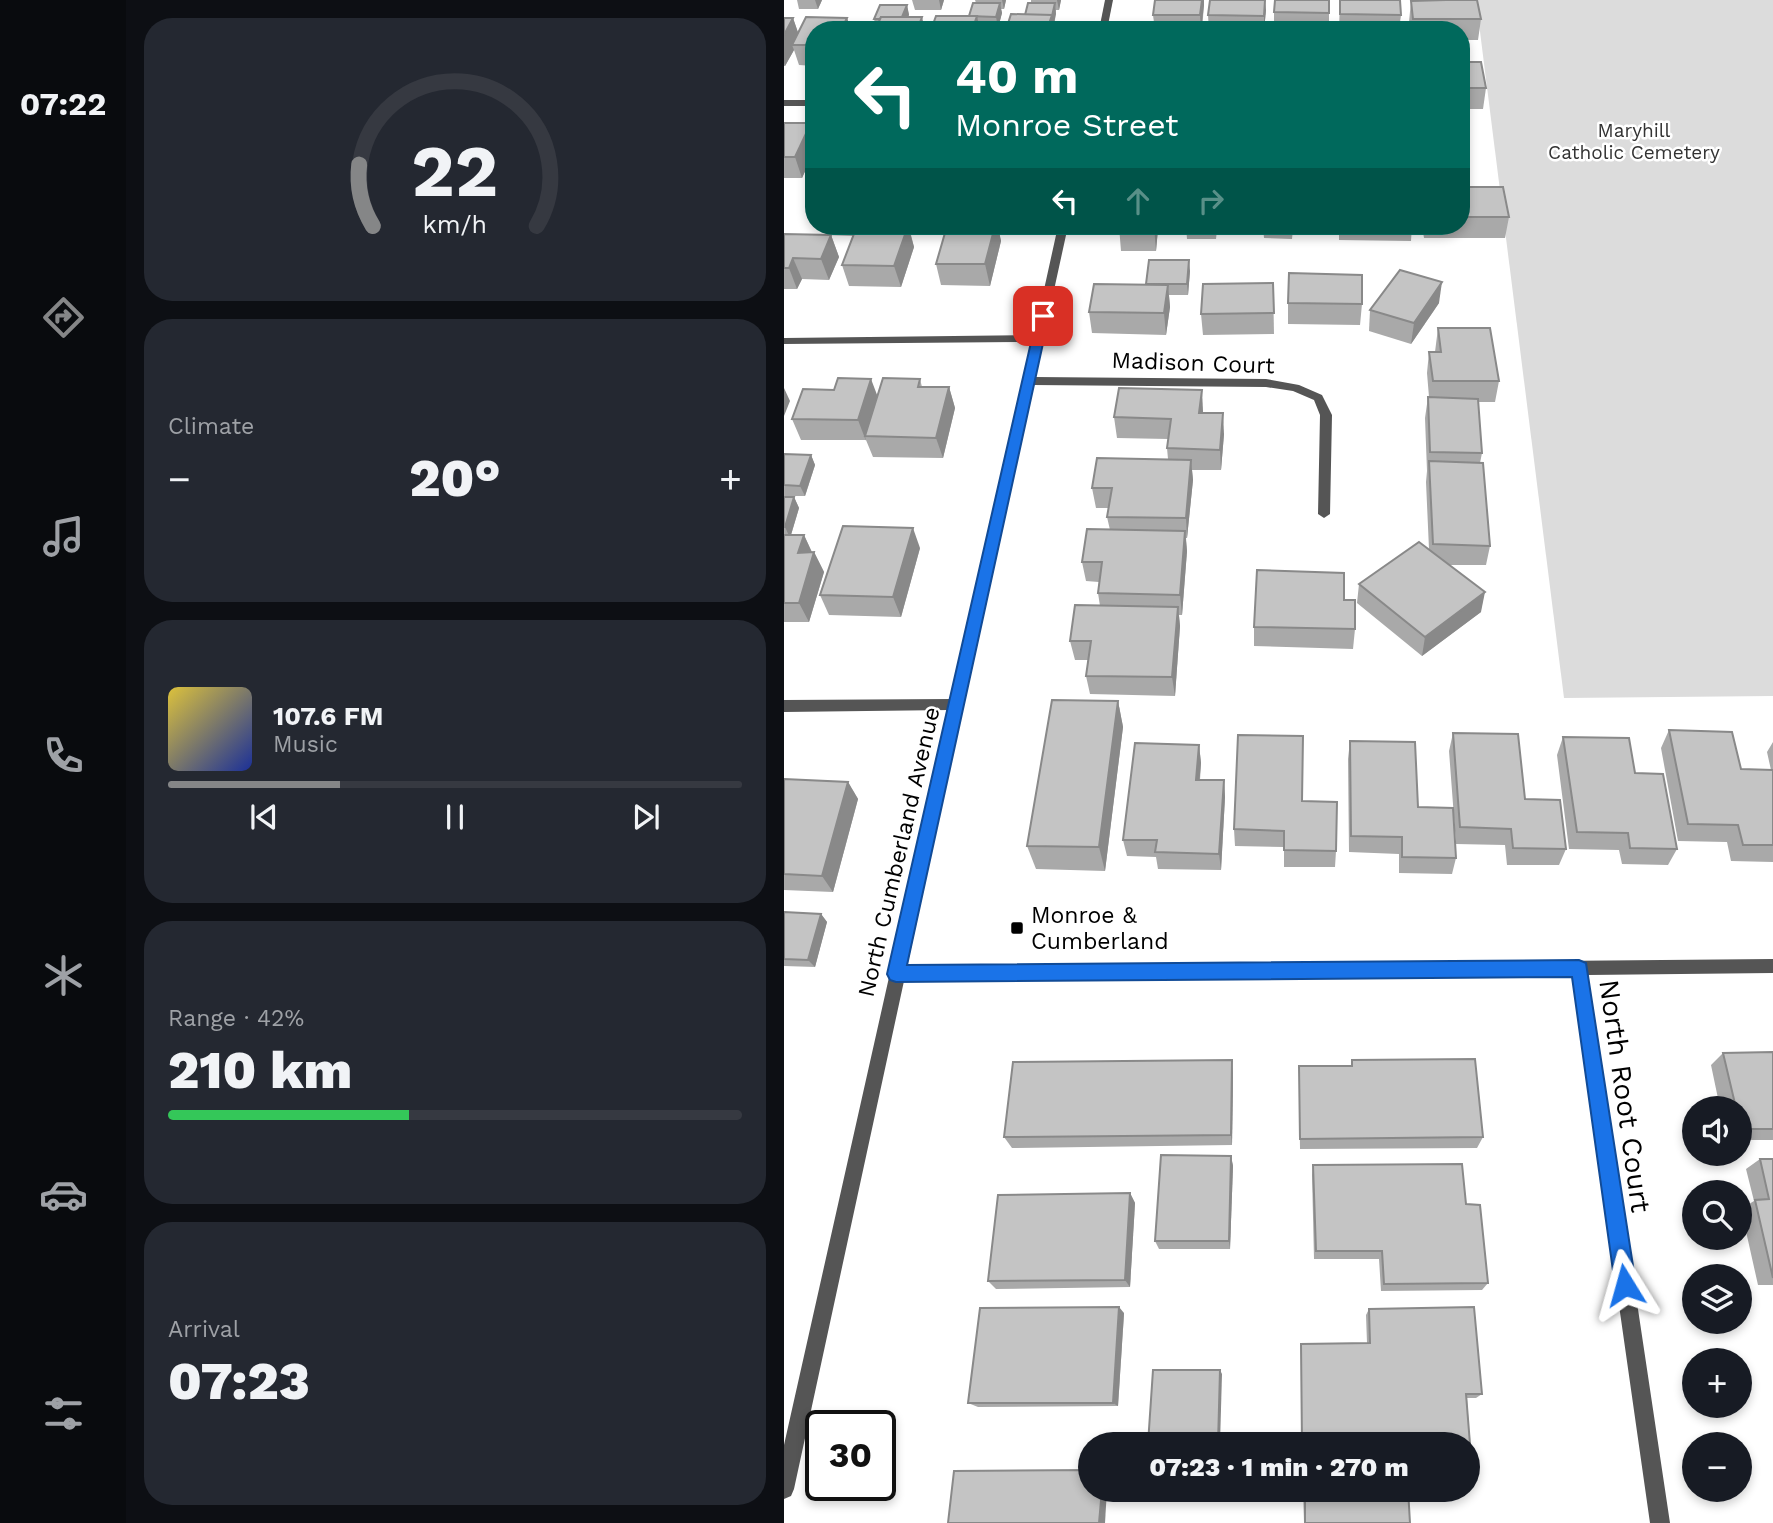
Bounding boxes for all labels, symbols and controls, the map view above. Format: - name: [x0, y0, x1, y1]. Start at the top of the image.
- text: 40 m: [955, 47, 1078, 105]
- icon: left: [840, 49, 931, 140]
- text: 07:22: [20, 85, 106, 123]
- text: Monroe Street: [955, 106, 1179, 144]
- park label: Maryhill Catholic Cemetery: [1548, 119, 1720, 164]
- text: 22: [412, 128, 498, 214]
- icon: left: [1046, 182, 1084, 220]
- icon: ahead: [1119, 182, 1157, 220]
- icon: right: [1192, 182, 1230, 220]
- text: km/h: [423, 209, 487, 238]
- pin: [1013, 286, 1073, 346]
- icon: directions: [39, 293, 88, 342]
- icon: arrive: [1024, 297, 1062, 335]
- street label: Madison Court: [1111, 347, 1275, 379]
- text: Climate: [168, 413, 254, 440]
- text: 20°: [409, 448, 501, 509]
- text: −: [168, 457, 191, 501]
- text: +: [719, 457, 742, 501]
- icon: music: [39, 512, 88, 561]
- text: 107.6 FM: [273, 701, 383, 731]
- street label: North Cumberland Avenue: [852, 704, 946, 1000]
- icon: phone: [39, 731, 88, 780]
- text: Music: [273, 731, 338, 758]
- icon: previous: [245, 798, 283, 836]
- icon: pause: [436, 798, 474, 836]
- icon: next: [627, 798, 665, 836]
- place label: Monroe & Cumberland: [1031, 902, 1169, 955]
- marker: Monroe & Cumberland: [1009, 920, 1025, 936]
- icon: climate: [39, 951, 88, 1000]
- street label: North Root Court: [1592, 977, 1658, 1215]
- text: Range · 42%: [168, 1005, 304, 1032]
- text: 210 km: [168, 1040, 352, 1101]
- map controls: [1682, 1096, 1752, 1502]
- button: sound: [1682, 1096, 1752, 1166]
- icon: car: [39, 1170, 88, 1219]
- button: search: [1682, 1180, 1752, 1250]
- position arrow: [1588, 1248, 1662, 1322]
- button: layers: [1682, 1264, 1752, 1334]
- text: Arrival: [168, 1316, 240, 1343]
- button: +: [1682, 1348, 1752, 1418]
- text: 07:23: [168, 1351, 310, 1412]
- icon: filters: [39, 1389, 88, 1438]
- speed limit sign: 30: [805, 1410, 896, 1501]
- button: −: [1682, 1432, 1752, 1502]
- text: 07:23 · 1 min · 270 m: [1149, 1452, 1409, 1482]

